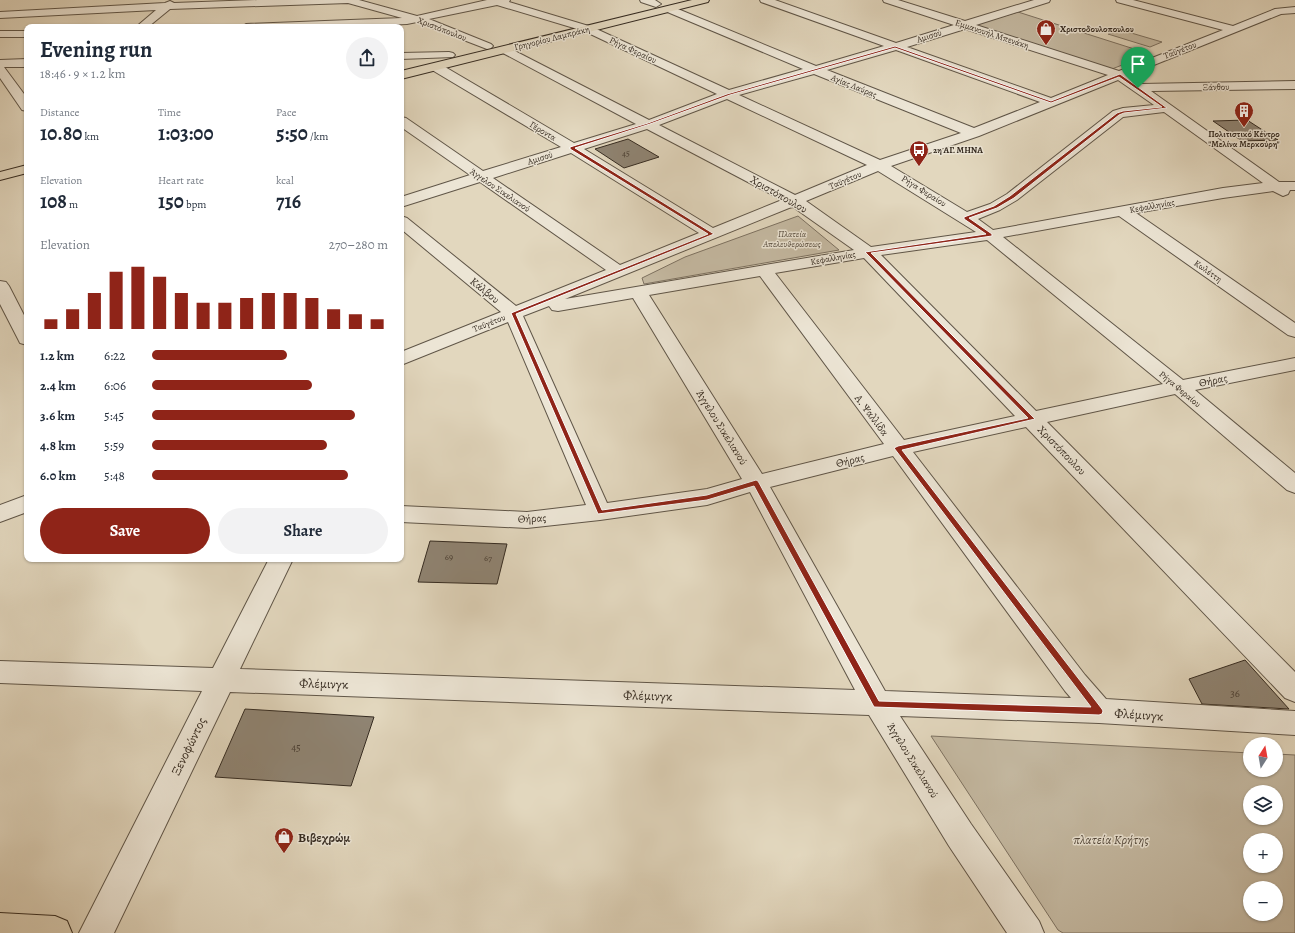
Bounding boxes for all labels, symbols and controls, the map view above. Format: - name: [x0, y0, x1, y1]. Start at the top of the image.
- street label: Χριστόπουλου: [416, 14, 468, 44]
- street label: Εμμανουήλ Μπενάκη: [953, 16, 1031, 52]
- shop icon: Χριστοδουλοπουλου: [1035, 18, 1057, 46]
- street label: Γρηγορίου Λαμπράκη: [513, 23, 591, 53]
- place label: Χριστοδουλοπουλου: [1060, 23, 1134, 35]
- street label: Αμισού: [914, 26, 943, 46]
- street label: Ρήγα Φεραίου: [607, 34, 659, 66]
- text: Evening run: [40, 35, 152, 65]
- button: share: [346, 37, 388, 79]
- street label: Ταϋγέτου: [1162, 38, 1198, 62]
- pin: [1121, 47, 1155, 88]
- icon: arrive: [1127, 53, 1149, 75]
- text: 18:46 · 9 × 1.2 km: [40, 65, 126, 82]
- street label: Αγίας Λαύρας: [828, 71, 879, 101]
- street label: Ξάνθου: [1203, 81, 1229, 93]
- building icon: Πολιτιστικό Κέντρο "Μελίνα Μερκούρη": [1233, 100, 1255, 128]
- text: Distance: [40, 105, 79, 120]
- text: Time: [158, 105, 181, 120]
- text: Pace: [276, 105, 296, 120]
- street label: Γέροντα: [527, 118, 559, 144]
- text: 10.80: [40, 120, 82, 147]
- text: 1:03:00: [158, 120, 213, 147]
- text: 5:50: [276, 120, 308, 147]
- place label: Πολιτιστικό Κέντρο "Μελίνα Μερκούρη": [1208, 128, 1280, 150]
- text: km: [82, 129, 99, 144]
- text: /km: [308, 129, 328, 144]
- bus stop icon: 2η ΑΓ. ΜΗΝΑ: [908, 139, 930, 167]
- place label: 2η ΑΓ. ΜΗΝΑ: [933, 144, 983, 156]
- house number: 45: [622, 147, 630, 159]
- street label: Αμισού: [525, 149, 554, 168]
- street label: Άγγελου Σικελιανού: [467, 165, 533, 215]
- street label: Ταϋγέτου: [827, 168, 863, 192]
- street label: Χριστόπουλου: [747, 172, 810, 217]
- street label: Ρήγα Φεραίου: [899, 172, 949, 210]
- text: Elevation: [40, 173, 82, 188]
- text: Heart rate: [158, 173, 204, 188]
- text: kcal: [276, 173, 294, 188]
- text: 108: [40, 188, 67, 215]
- text: 150: [158, 188, 184, 215]
- text: 716: [276, 188, 301, 215]
- street label: Κεφαλληνίας: [1128, 196, 1176, 216]
- text: m: [67, 197, 78, 212]
- text: bpm: [184, 197, 207, 212]
- park label: Πλατεία Απελευθερώσεως: [762, 228, 821, 250]
- text: Elevation: [40, 236, 90, 253]
- text: 270–280 m: [329, 236, 388, 253]
- street label: Κεφαλληνίας: [809, 248, 857, 268]
- street label: Κωλέττη: [1192, 257, 1224, 285]
- street label: Κάλβου: [467, 274, 503, 307]
- street label: Ταϋγέτου: [471, 311, 507, 335]
- text: 1.2 km: [40, 347, 74, 364]
- text: 6:22: [104, 347, 125, 364]
- street label: Ρήγα Φεραίου: [1157, 368, 1203, 410]
- street label: Θήρας: [1198, 370, 1229, 391]
- text: 2.4 km: [40, 377, 76, 394]
- text: 6:06: [104, 377, 126, 394]
- street label: Άγγελου Σικελιανού: [692, 387, 751, 468]
- street label: Α. Ψαλλίδα: [850, 391, 892, 439]
- text: 3.6 km: [40, 407, 75, 424]
- text: 5:45: [104, 407, 124, 424]
- street label: Χριστόπουλου: [1034, 422, 1089, 478]
- text: 4.8 km: [40, 437, 76, 454]
- text: 5:59: [104, 437, 124, 454]
- street label: Θήρας: [834, 450, 866, 471]
- text: 6.0 km: [40, 467, 76, 484]
- text: 5:48: [104, 467, 125, 484]
- button: Save: [40, 508, 210, 554]
- button: Share: [218, 508, 388, 554]
- street label: Θήρας: [517, 510, 547, 527]
- house number: 69: [445, 551, 453, 563]
- house number: 67: [484, 552, 492, 564]
- street label: Φλέμινγκ: [299, 674, 349, 693]
- street label: Φλέμινγκ: [623, 686, 673, 705]
- house number: 36: [1230, 686, 1240, 701]
- street label: Φλέμινγκ: [1114, 704, 1164, 725]
- street label: Ξενοφώντος: [167, 714, 210, 778]
- street label: Άγγελου Σικελιανού: [883, 720, 942, 801]
- north arrow: [1243, 737, 1283, 777]
- map controls: [1243, 737, 1283, 921]
- house number: 45: [291, 740, 301, 755]
- button: layers: [1243, 785, 1283, 825]
- shop icon: Βιβεχρώμ: [273, 826, 295, 854]
- place label: Βιβεχρώμ: [298, 829, 351, 846]
- park label: πλατεία Κρήτης: [1073, 831, 1149, 848]
- button: +: [1243, 833, 1283, 873]
- button: −: [1243, 881, 1283, 921]

